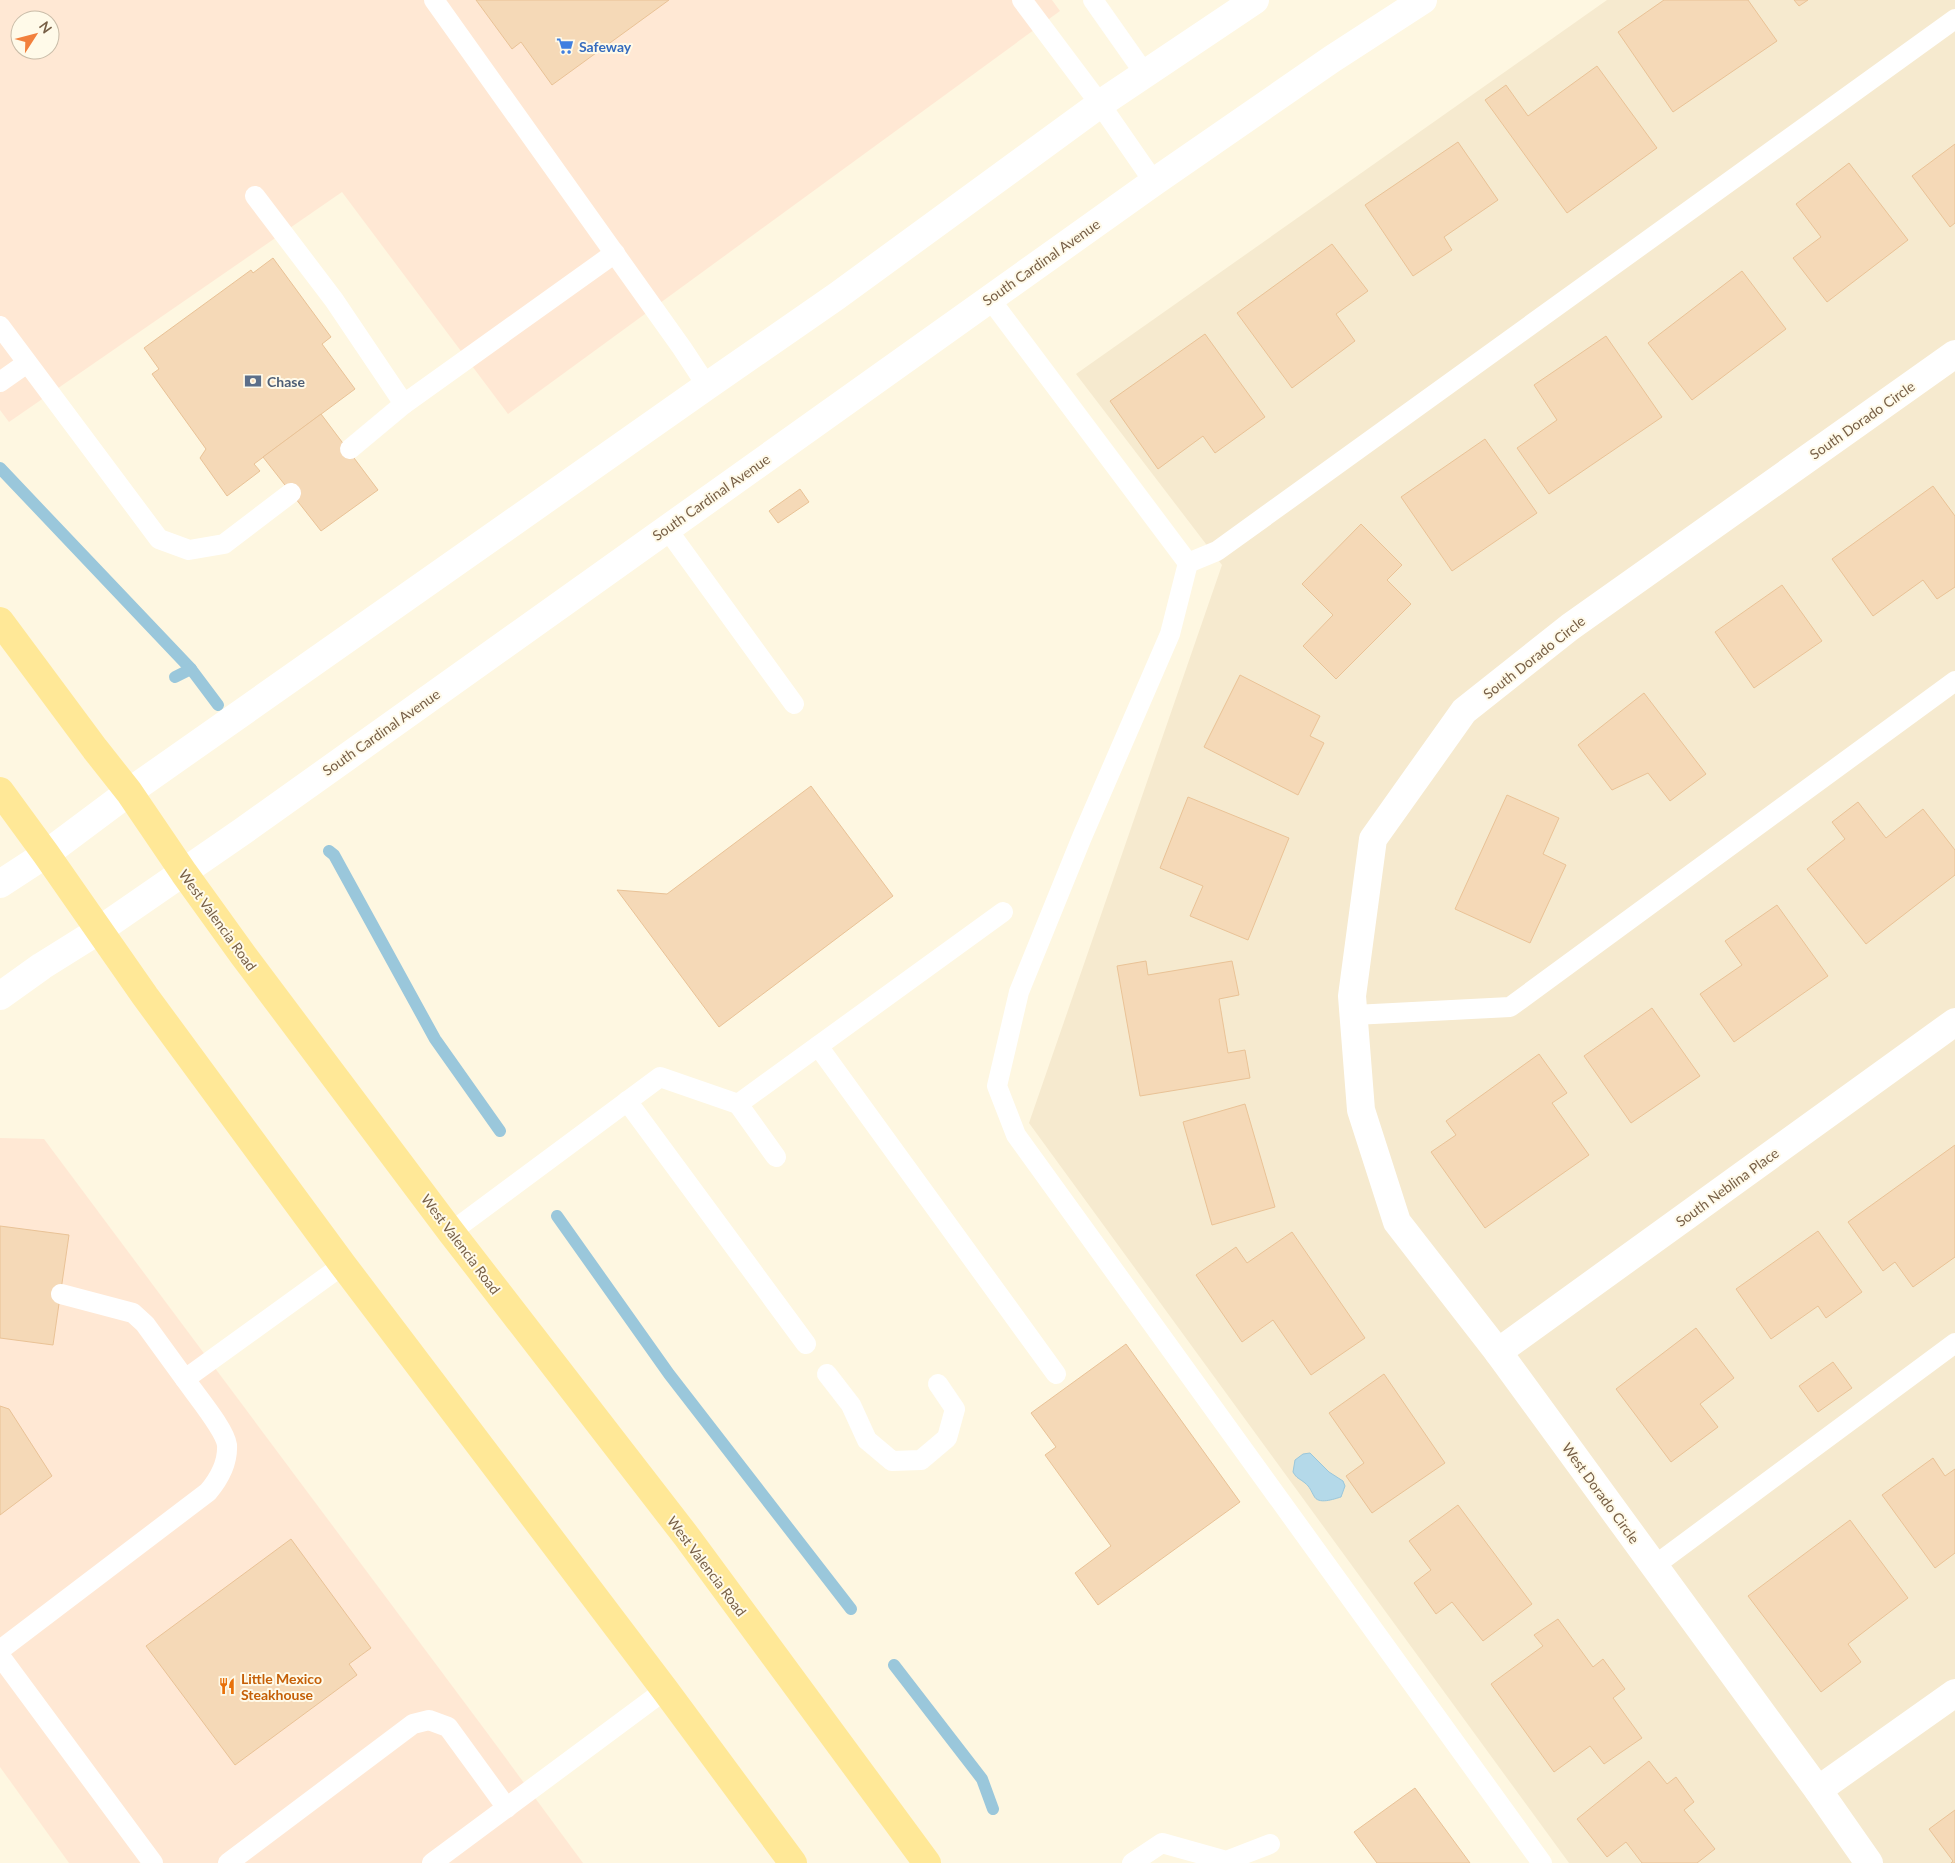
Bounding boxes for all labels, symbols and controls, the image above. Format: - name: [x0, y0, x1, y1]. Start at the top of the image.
- north arrow: [10, 10, 60, 60]
- text: N: [36, 18, 56, 36]
- supermarket icon: Safeway: [555, 36, 575, 56]
- place label: Safeway: [579, 38, 632, 55]
- street label: South Cardinal Avenue: [979, 215, 1103, 309]
- bank icon: Chase: [243, 371, 263, 391]
- place label: Chase: [267, 373, 305, 390]
- street label: South Dorado Circle: [1806, 377, 1918, 463]
- street label: South Cardinal Avenue: [649, 450, 773, 544]
- street label: South Dorado Circle: [1480, 612, 1588, 702]
- street label: South Cardinal Avenue: [319, 685, 443, 779]
- street label: West Valencia Road: [176, 866, 260, 974]
- street label: South Neblina Place: [1672, 1144, 1782, 1230]
- street label: West Valencia Road: [418, 1191, 504, 1297]
- street label: West Dorado Circle: [1559, 1439, 1643, 1547]
- street label: West Valencia Road: [664, 1513, 750, 1619]
- place label: Little Mexico Steakhouse: [241, 1670, 322, 1703]
- restaurant icon: Little Mexico Steakhouse: [217, 1676, 237, 1696]

